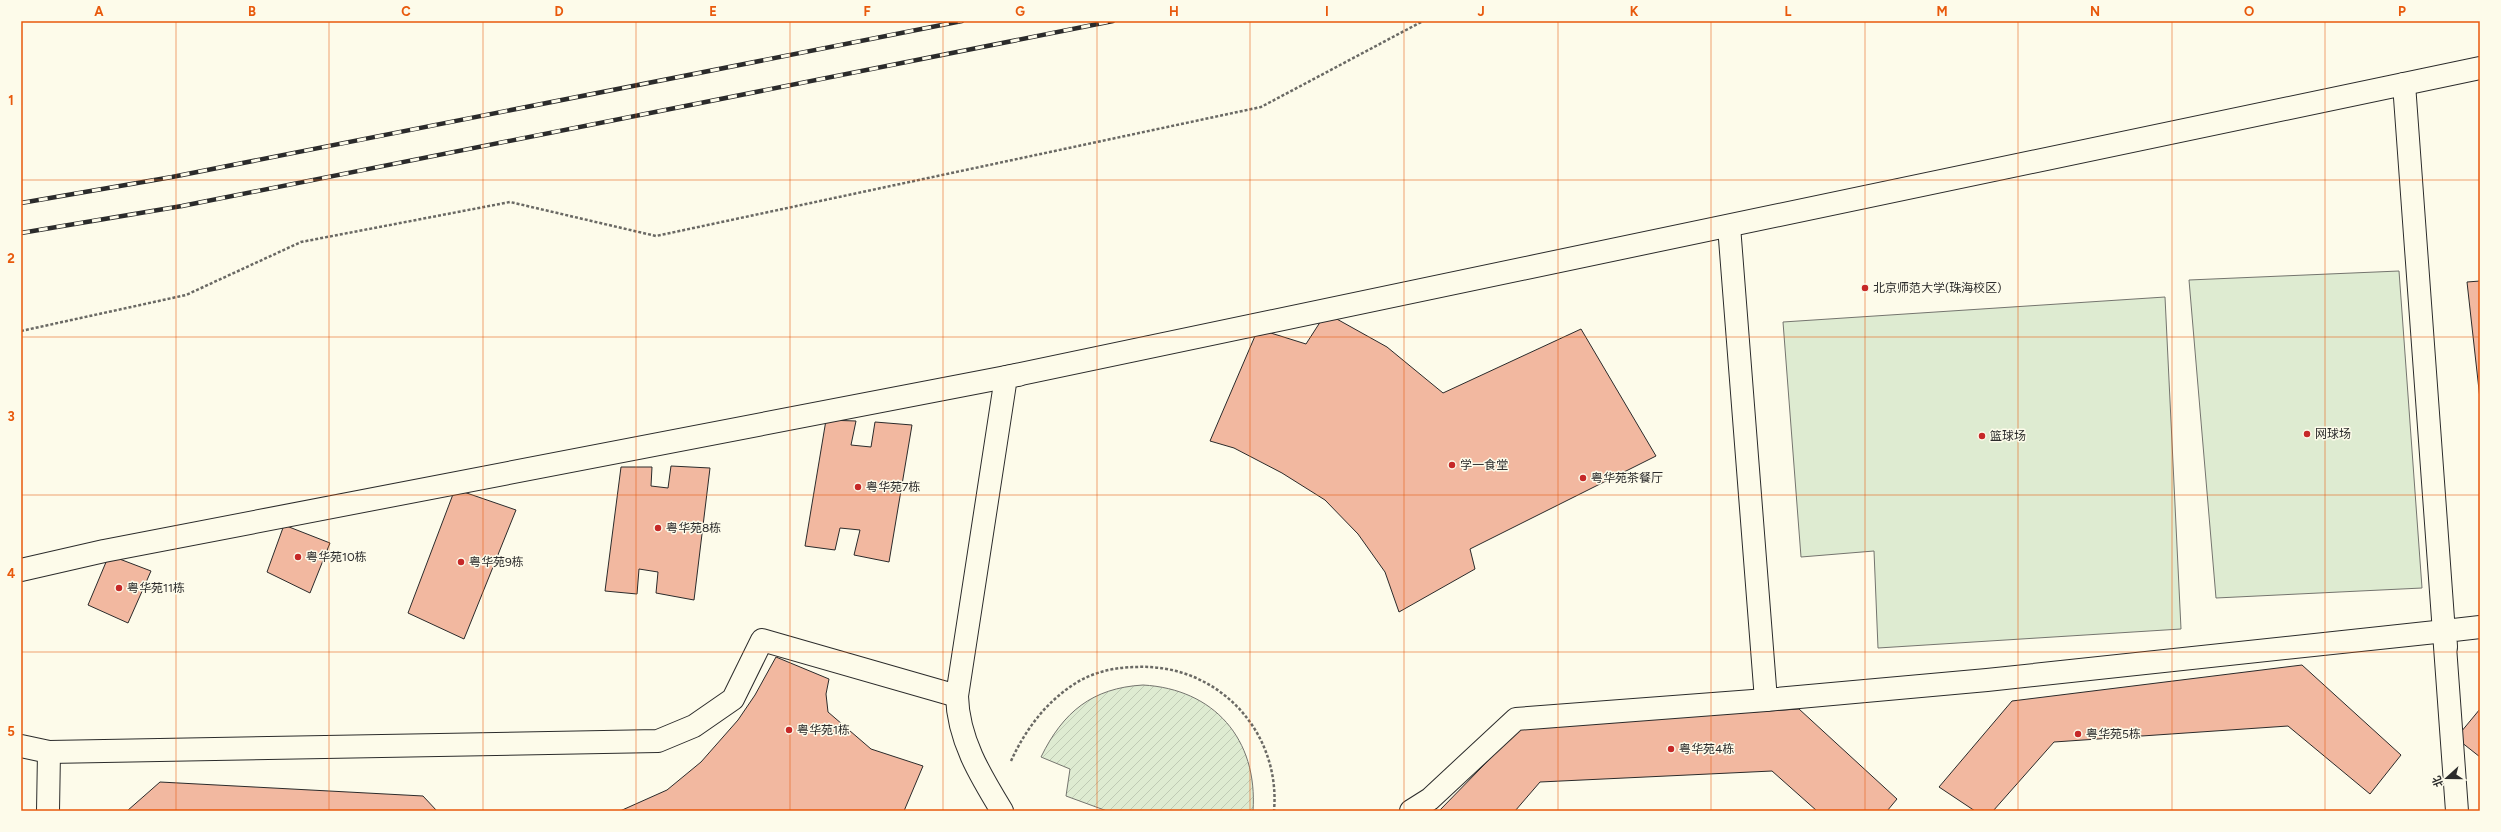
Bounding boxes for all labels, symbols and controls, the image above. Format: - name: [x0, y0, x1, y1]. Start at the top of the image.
- text: A: [94, 4, 104, 19]
- text: B: [248, 4, 256, 19]
- text: C: [401, 4, 411, 19]
- text: D: [554, 4, 564, 19]
- text: E: [709, 4, 717, 19]
- text: F: [863, 4, 871, 19]
- text: G: [1015, 4, 1025, 19]
- text: H: [1169, 4, 1179, 19]
- text: I: [1325, 4, 1329, 19]
- text: J: [1477, 4, 1485, 19]
- text: K: [1630, 4, 1639, 19]
- text: L: [1785, 4, 1792, 19]
- text: M: [1936, 4, 1948, 19]
- text: N: [2090, 4, 2100, 19]
- text: O: [2244, 4, 2254, 19]
- text: P: [2398, 4, 2406, 19]
- text: 1: [8, 93, 14, 108]
- text: 2: [7, 251, 15, 266]
- place label: 北京师范大学(珠海校区): [1873, 281, 2001, 295]
- marker: 北京师范大学(珠海校区): [1860, 283, 1870, 293]
- text: 3: [7, 409, 15, 424]
- place label: 网球场: [2315, 427, 2351, 441]
- place label: 篮球场: [1990, 429, 2026, 443]
- marker: 网球场: [2302, 429, 2312, 439]
- marker: 篮球场: [1977, 431, 1987, 441]
- place label: 学一食堂: [1460, 458, 1508, 472]
- marker: 学一食堂: [1447, 460, 1457, 470]
- place label: 粤华苑茶餐厅: [1591, 471, 1663, 485]
- marker: 粤华苑茶餐厅: [1578, 473, 1588, 483]
- place label: 粤华苑7栋: [866, 480, 920, 494]
- marker: 粤华苑7栋: [853, 482, 863, 492]
- place label: 粤华苑8栋: [666, 521, 721, 535]
- marker: 粤华苑8栋: [653, 523, 663, 533]
- place label: 粤华苑10栋: [306, 550, 367, 564]
- marker: 粤华苑10栋: [293, 552, 303, 562]
- place label: 粤华苑9栋: [469, 555, 524, 569]
- marker: 粤华苑9栋: [456, 557, 466, 567]
- text: 4: [7, 566, 15, 581]
- place label: 粤华苑11栋: [127, 581, 185, 595]
- marker: 粤华苑11栋: [114, 583, 124, 593]
- place label: 粤华苑1栋: [797, 723, 850, 737]
- text: 5: [7, 724, 15, 739]
- marker: 粤华苑1栋: [784, 725, 794, 735]
- place label: 粤华苑5栋: [2086, 727, 2141, 741]
- marker: 粤华苑5栋: [2073, 729, 2083, 739]
- place label: 粤华苑4栋: [1679, 742, 1734, 756]
- marker: 粤华苑4栋: [1666, 744, 1676, 754]
- north arrow: [2427, 758, 2467, 798]
- text: 北: [2430, 774, 2446, 789]

